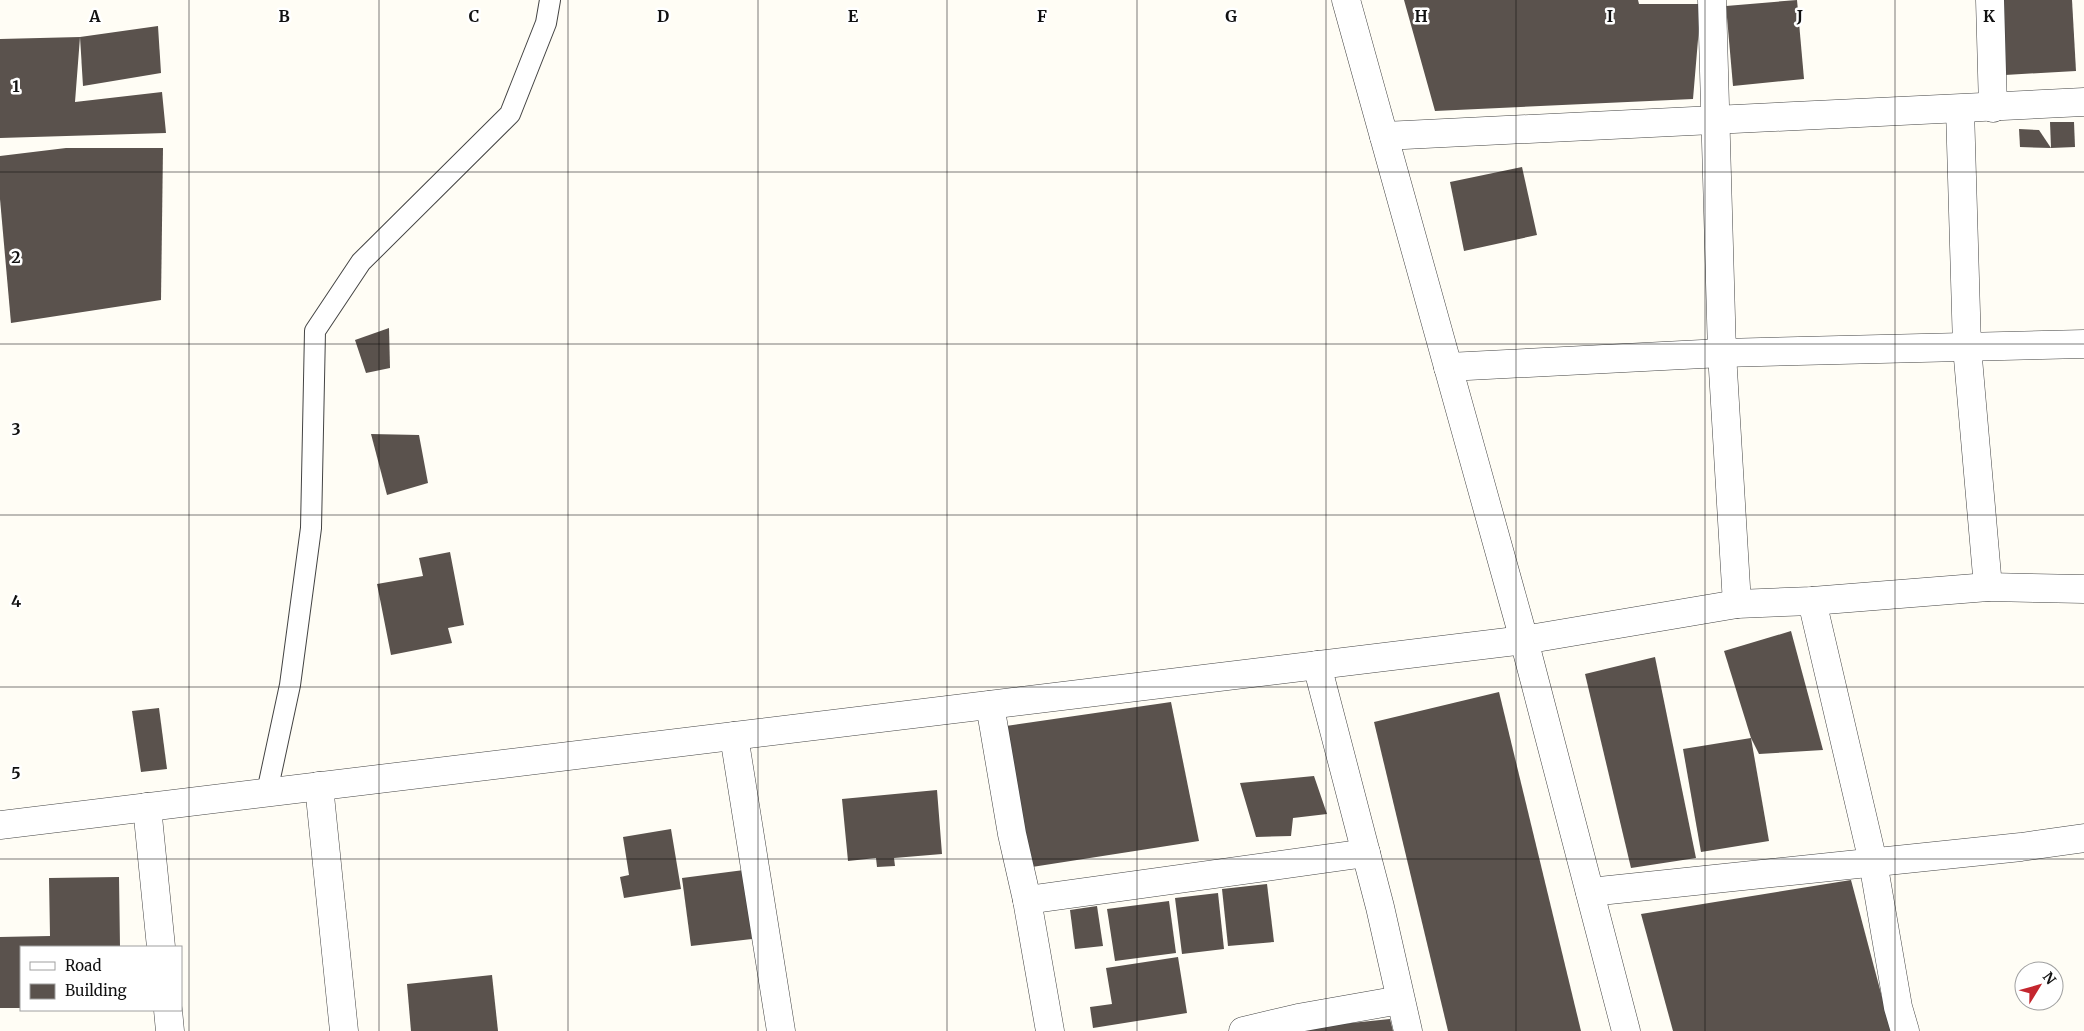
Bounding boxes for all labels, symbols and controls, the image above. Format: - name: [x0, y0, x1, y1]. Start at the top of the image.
- text: A: [88, 6, 101, 26]
- text: B: [278, 6, 290, 26]
- text: C: [469, 6, 479, 26]
- text: D: [657, 6, 669, 26]
- text: E: [848, 6, 859, 26]
- text: F: [1037, 6, 1047, 26]
- text: G: [1225, 6, 1237, 26]
- text: H: [1414, 6, 1428, 26]
- text: I: [1607, 6, 1613, 26]
- text: J: [1796, 6, 1803, 26]
- text: K: [1983, 6, 1995, 26]
- text: 1: [12, 76, 20, 96]
- text: 2: [11, 247, 21, 267]
- text: 3: [11, 419, 21, 439]
- text: 4: [11, 591, 21, 611]
- text: 5: [11, 763, 21, 783]
- legend: [20, 946, 182, 1011]
- text: Road: [65, 956, 101, 975]
- north arrow: [2014, 961, 2064, 1011]
- text: N: [2039, 968, 2060, 988]
- text: Building: [65, 981, 127, 1000]

